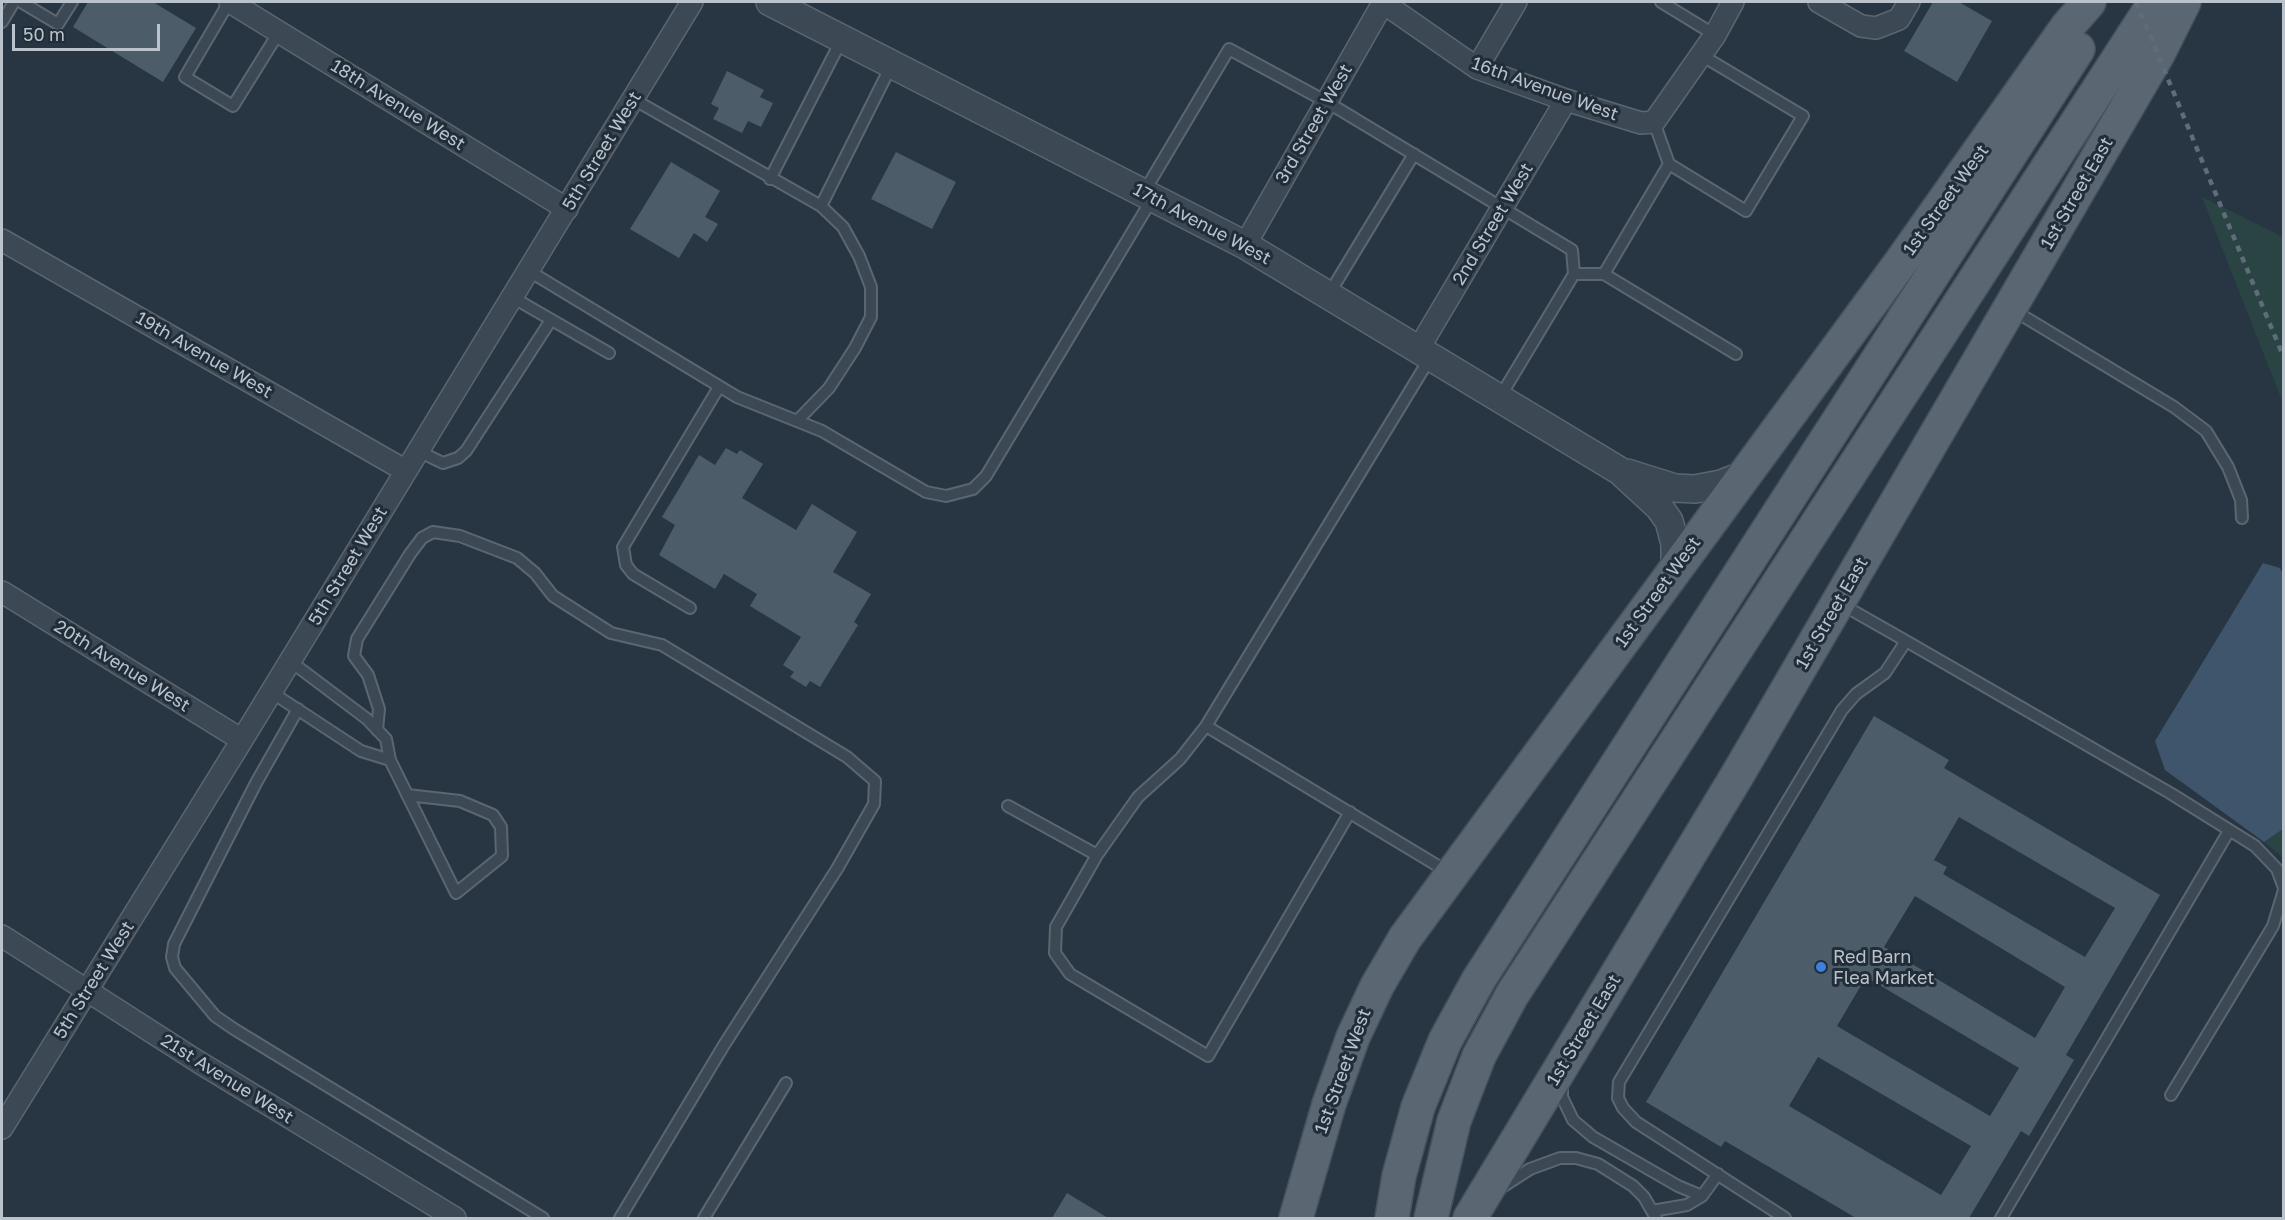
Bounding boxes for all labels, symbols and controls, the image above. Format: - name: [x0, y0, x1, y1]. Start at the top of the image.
- scale bar: [15, 12, 164, 50]
- text: 50 m: [23, 23, 65, 45]
- street label: 16th Avenue West: [1469, 52, 1621, 126]
- street label: 18th Avenue West: [327, 55, 469, 155]
- street label: 3rd Street West: [1271, 60, 1357, 188]
- street label: 5th Street West: [558, 88, 646, 214]
- street label: 1st Street East: [2036, 133, 2118, 253]
- street label: 1st Street West: [1899, 140, 1993, 260]
- street label: 2nd Street West: [1448, 159, 1538, 289]
- street label: 17th Avenue West: [1129, 179, 1275, 269]
- street label: 19th Avenue West: [132, 307, 276, 403]
- street label: 5th Street West: [304, 503, 392, 629]
- street label: 1st Street West: [1611, 532, 1705, 652]
- street label: 1st Street East: [1791, 553, 1873, 673]
- street label: 20th Avenue West: [50, 615, 194, 717]
- street label: 5th Street West: [49, 917, 139, 1043]
- place label: Red Barn Flea Market: [1833, 946, 1935, 988]
- marker: Red Barn Flea Market: [1814, 960, 1828, 974]
- street label: 1st Street East: [1542, 971, 1626, 1089]
- street label: 1st Street West: [1310, 1006, 1376, 1136]
- street label: 21st Avenue West: [157, 1030, 297, 1128]

